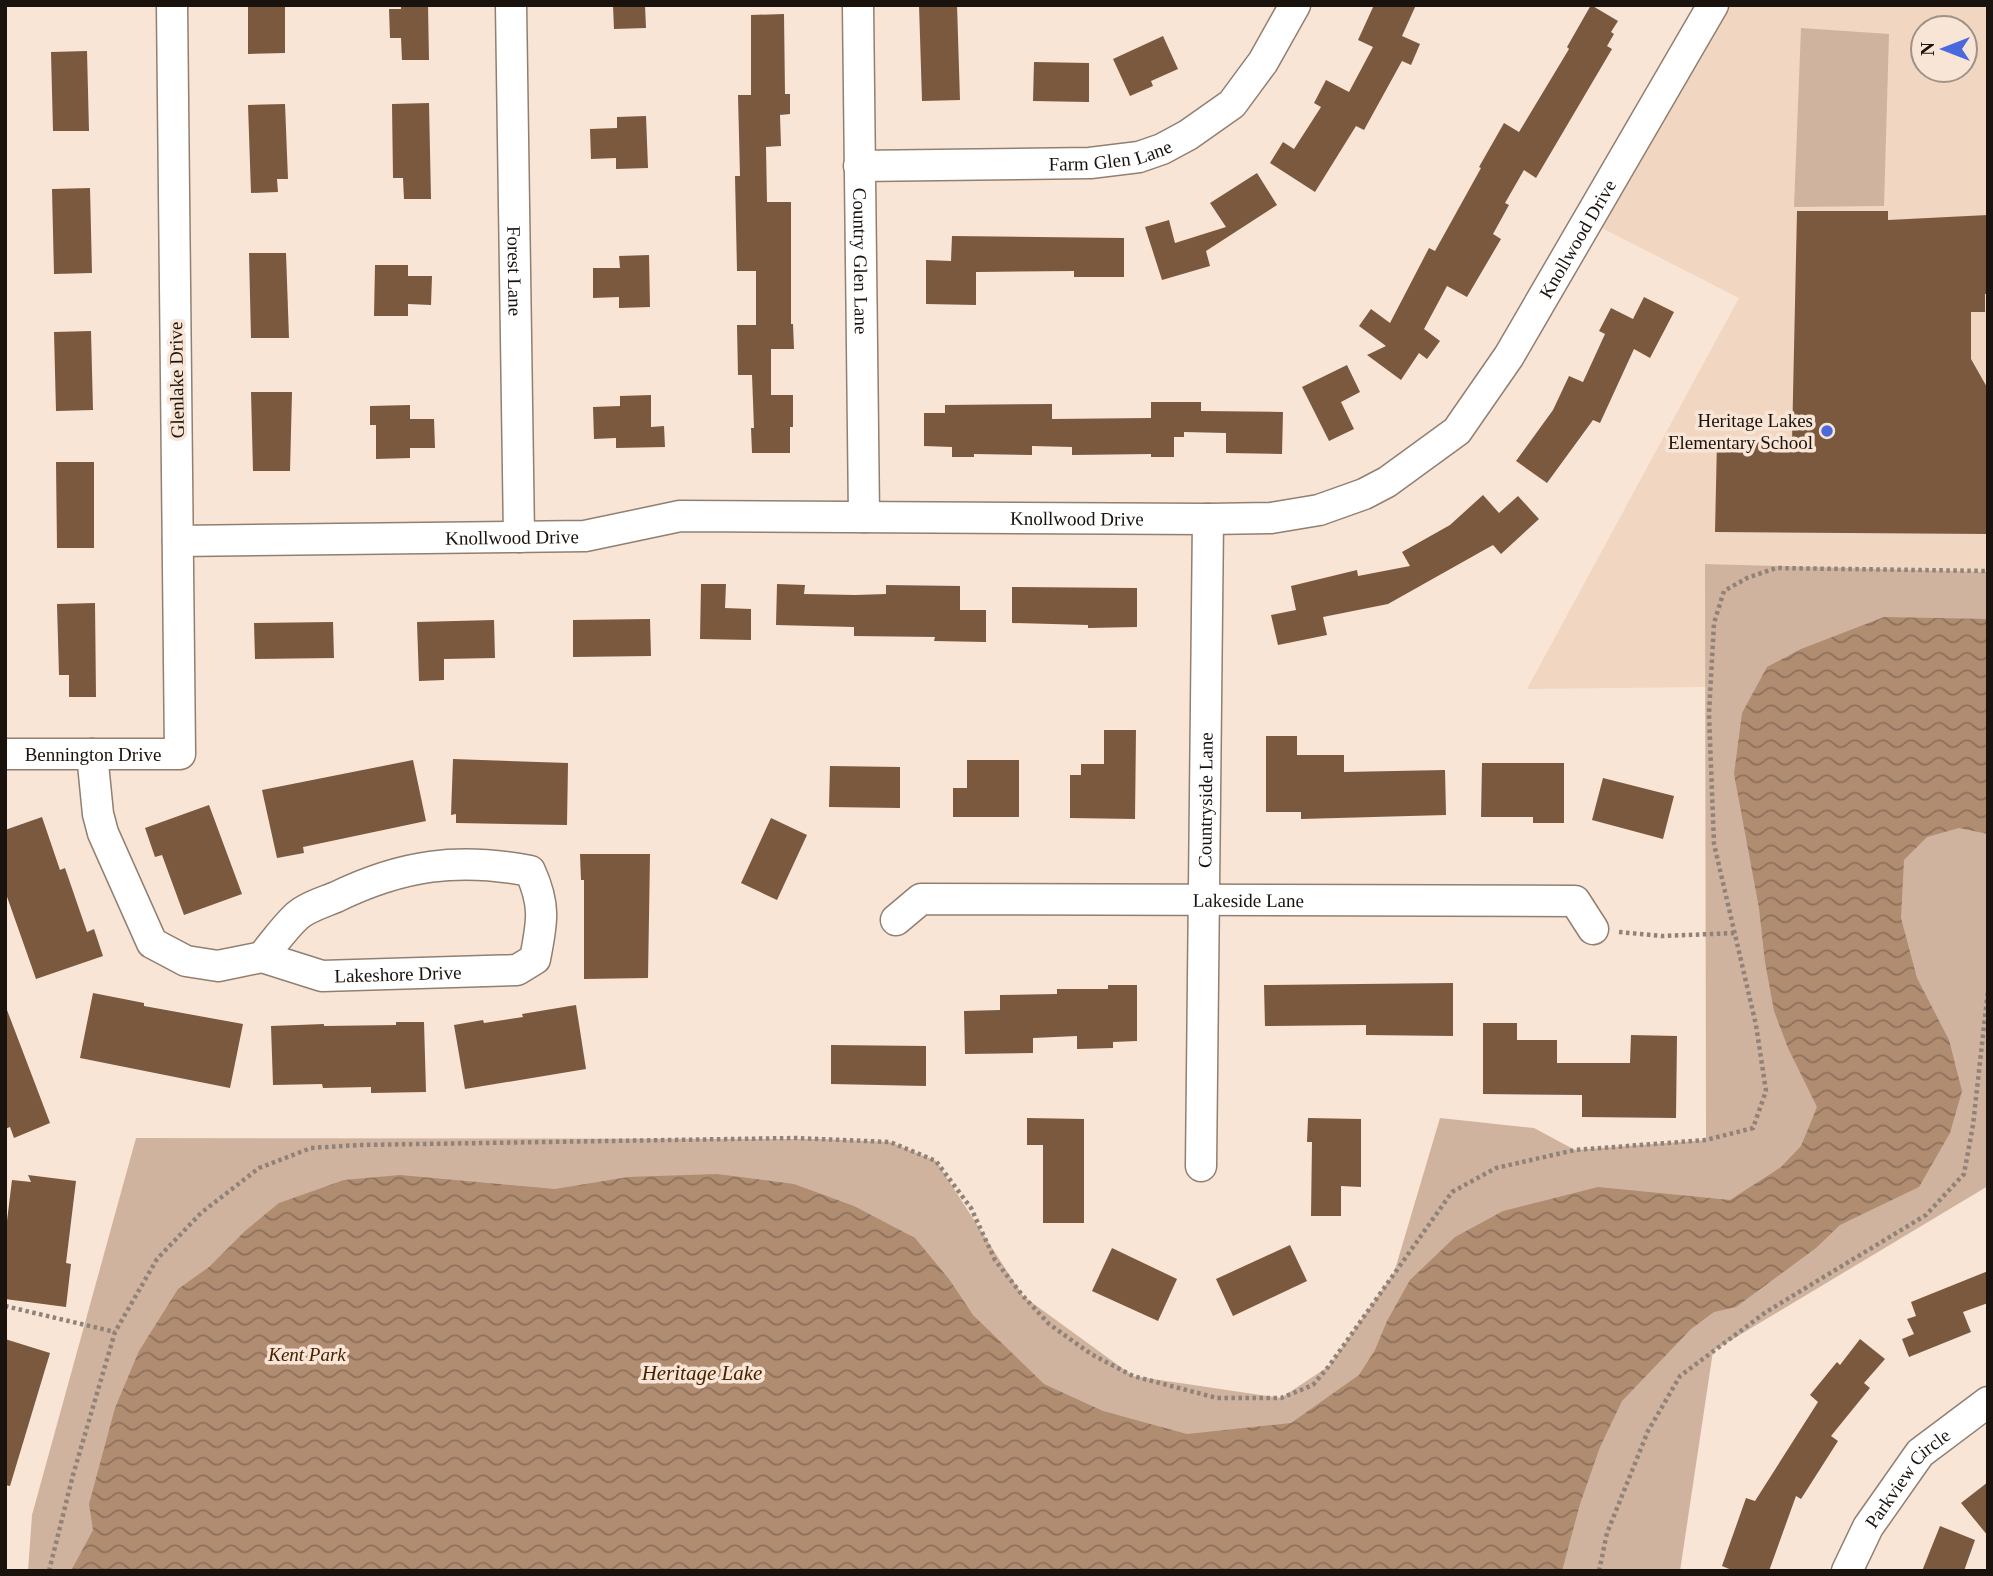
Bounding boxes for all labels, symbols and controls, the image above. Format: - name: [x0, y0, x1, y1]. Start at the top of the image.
- north arrow: [1909, 14, 1979, 84]
- text: N: [1917, 42, 1938, 56]
- street label: Farm Glen Lane: [1049, 136, 1176, 175]
- street label: Knollwood Drive: [1535, 176, 1620, 302]
- street label: Country Glen Lane: [849, 188, 872, 334]
- street label: Forest Lane: [503, 226, 526, 316]
- street label: Glenlake Drive: [165, 322, 188, 438]
- place label: Heritage Lakes Elementary School: [1668, 410, 1813, 453]
- marker: Heritage Lakes Elementary School: [1819, 423, 1835, 439]
- street label: Knollwood Drive: [1010, 508, 1144, 530]
- street label: Knollwood Drive: [445, 526, 579, 549]
- street label: Countryside Lane: [1194, 732, 1217, 868]
- street label: Bennington Drive: [25, 744, 161, 765]
- street label: Lakeside Lane: [1193, 890, 1304, 911]
- street label: Lakeshore Drive: [334, 962, 462, 987]
- park label: Kent Park: [267, 1344, 346, 1365]
- water label: Heritage Lake: [641, 1361, 762, 1385]
- street label: Parkview Circle: [1861, 1424, 1954, 1532]

